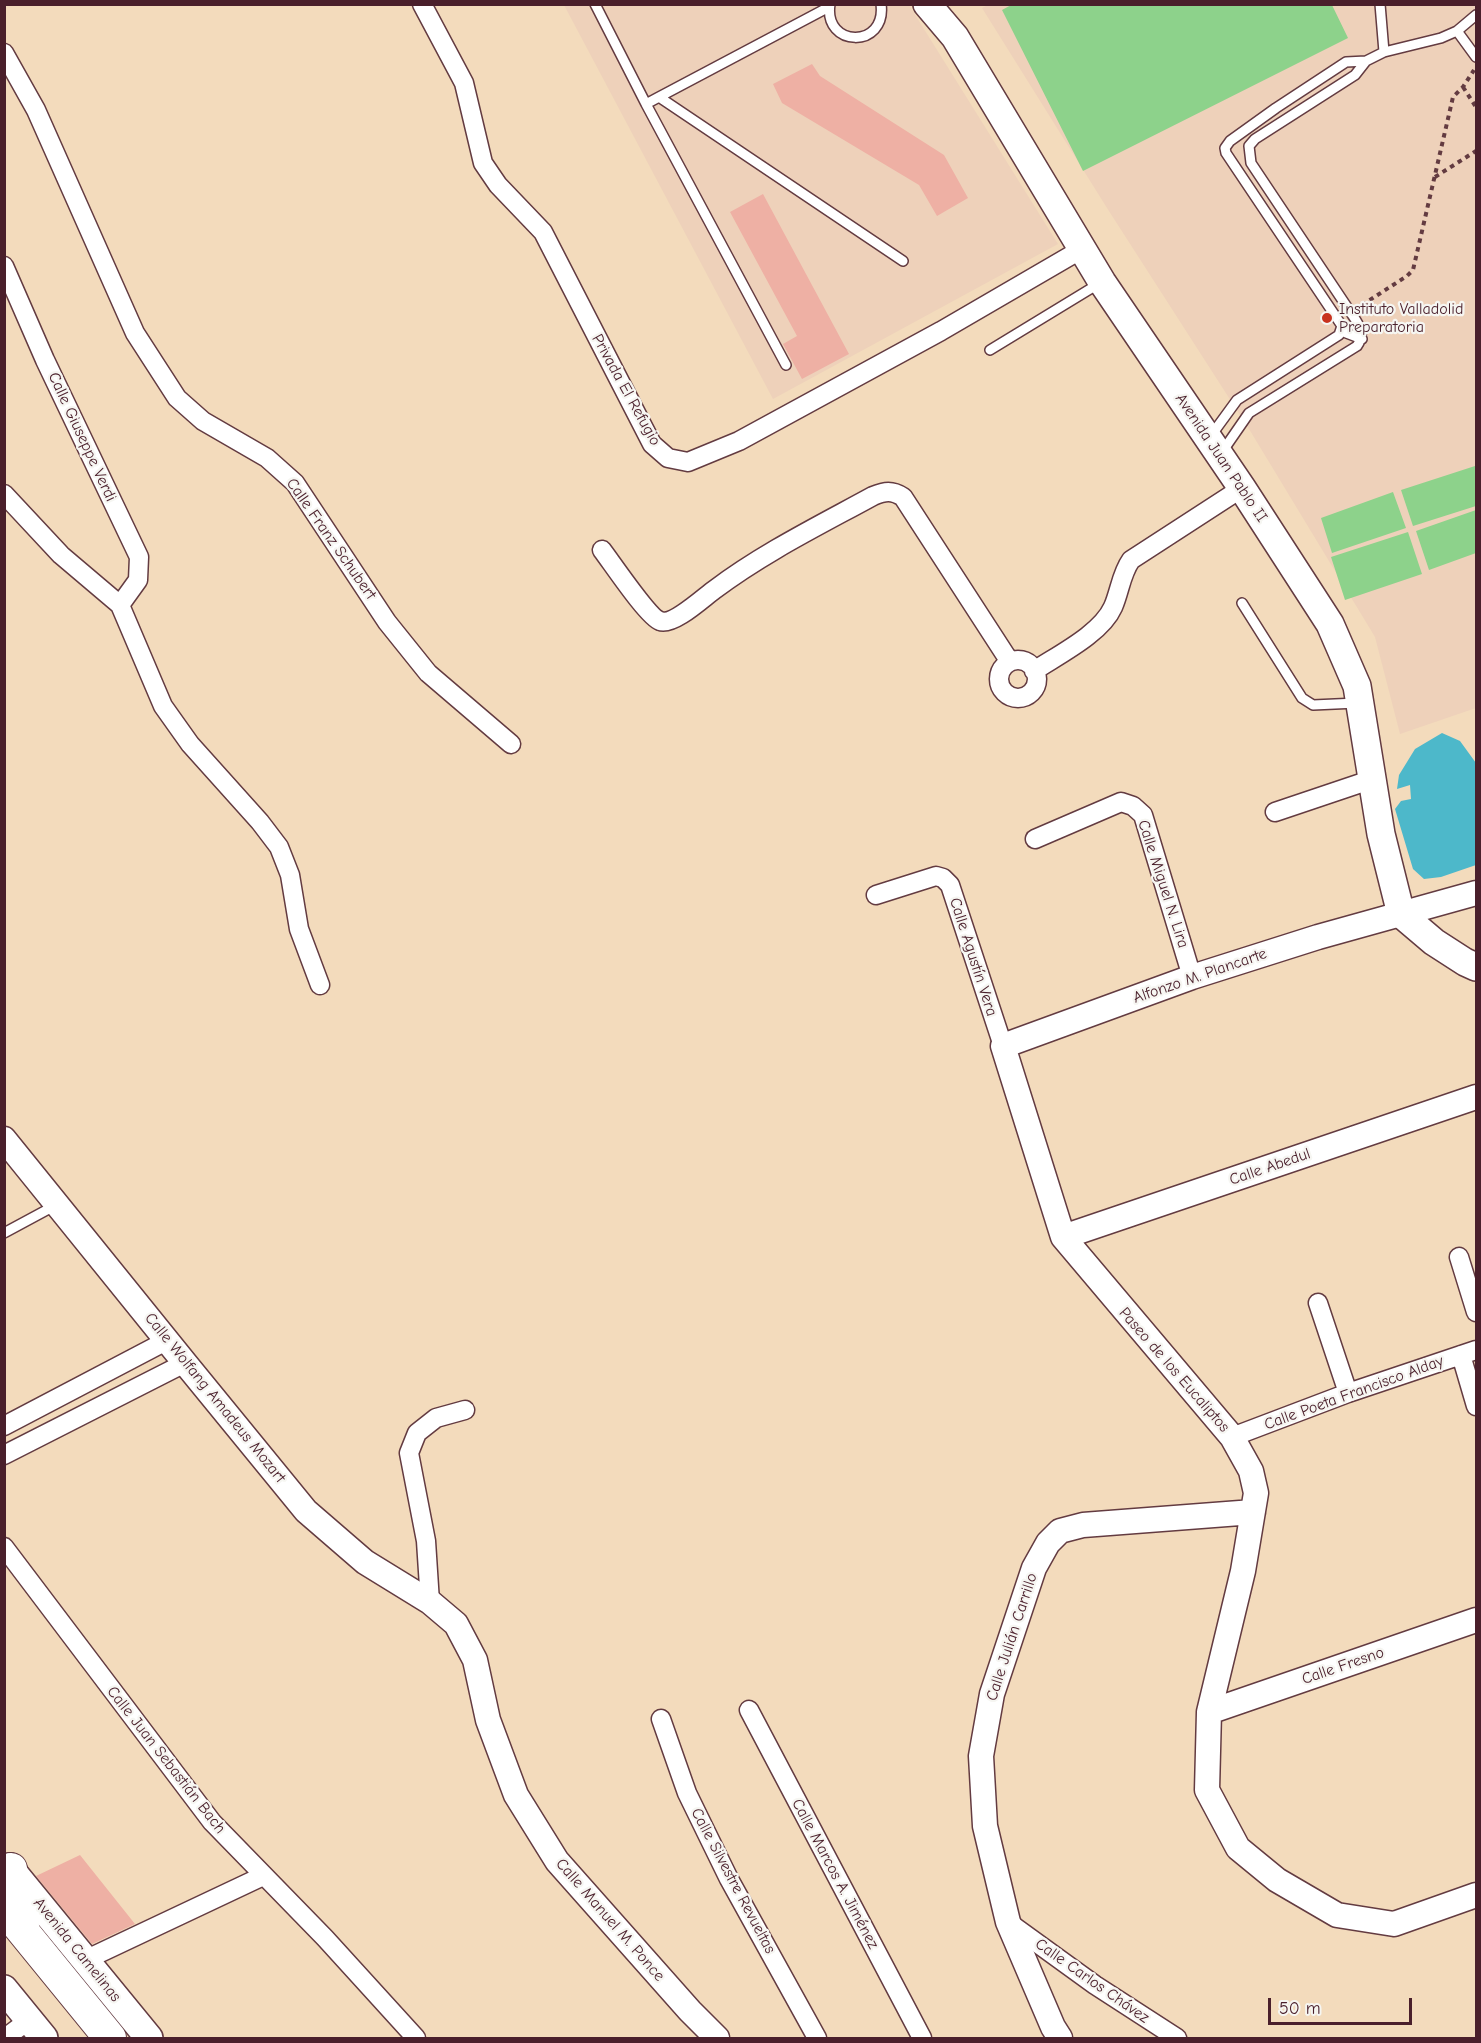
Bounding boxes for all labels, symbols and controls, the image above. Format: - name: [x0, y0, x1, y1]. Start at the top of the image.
- place label: Instituto Valladolid Preparatoria: [1339, 299, 1463, 337]
- marker: Instituto Valladolid Preparatoria: [1320, 311, 1334, 325]
- street label: Privada El Refugio: [587, 331, 665, 449]
- street label: Calle Giuseppe Verdi: [44, 369, 120, 505]
- street label: Avenida Juan Pablo II: [1171, 390, 1271, 526]
- street label: Calle Franz Schubert: [282, 475, 380, 603]
- street label: Calle Miguel N. Lira: [1133, 818, 1193, 950]
- street label: Calle Agustín Vera: [945, 895, 1001, 1019]
- street label: Alfonzo M. Plancarte: [1131, 944, 1269, 1008]
- street label: Calle Abedul: [1227, 1144, 1313, 1190]
- street label: Paseo de los Eucaliptos: [1115, 1304, 1233, 1436]
- street label: Calle Wolfang Amadeus Mozart: [140, 1309, 290, 1487]
- street label: Calle Poeta Francisco Alday: [1262, 1352, 1446, 1434]
- street label: Calle Julián Carrillo: [982, 1571, 1042, 1703]
- street label: Calle Fresno: [1299, 1643, 1387, 1689]
- street label: Calle Juan Sebastián Bach: [102, 1682, 230, 1838]
- street label: Calle Marcos A. Jiménez: [787, 1796, 883, 1952]
- street label: Calle Silvestre Revueltas: [686, 1805, 780, 1957]
- street label: Calle Manuel M. Ponce: [551, 1855, 669, 1985]
- street label: Avenida Camelinas: [29, 1894, 125, 2006]
- street label: Calle Carlos Chávez: [1031, 1935, 1153, 2027]
- scale bar: [1271, 1986, 1415, 2024]
- text: 50 m: [1279, 1998, 1321, 2019]

